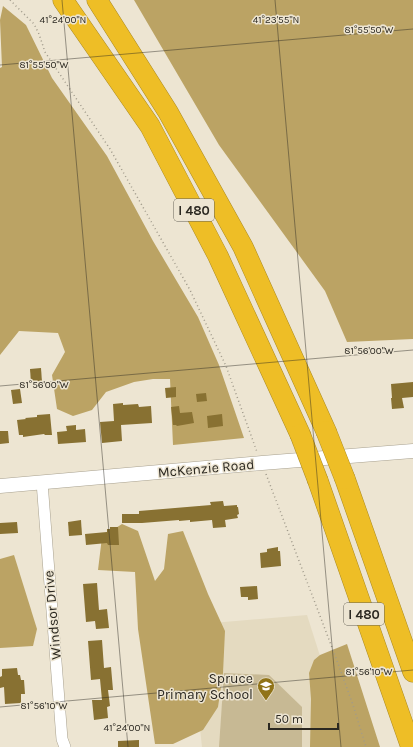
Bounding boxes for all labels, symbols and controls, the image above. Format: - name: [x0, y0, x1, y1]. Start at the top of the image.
- text: 41°24'00"N: [40, 14, 86, 26]
- text: 41°23'55"N: [253, 14, 299, 26]
- text: 81°55'50"W: [344, 24, 394, 36]
- text: 81°55'50"W: [19, 59, 69, 71]
- road number: I 480: [174, 199, 214, 221]
- text: 81°56'00"W: [344, 345, 394, 357]
- text: 81°56'00"W: [19, 379, 69, 391]
- street label: McKenzie Road: [157, 456, 255, 481]
- street label: Windsor Drive: [40, 570, 65, 660]
- road number: I 480: [344, 603, 384, 625]
- text: 81°56'10"W: [346, 666, 392, 678]
- place label: Spruce Primary School: [157, 670, 253, 703]
- school or university icon: Spruce Primary School: [256, 676, 276, 701]
- text: 81°56'10"W: [21, 700, 67, 712]
- scale bar: [269, 705, 338, 731]
- text: 50 m: [275, 712, 303, 726]
- text: 41°24'00"N: [104, 722, 150, 734]

